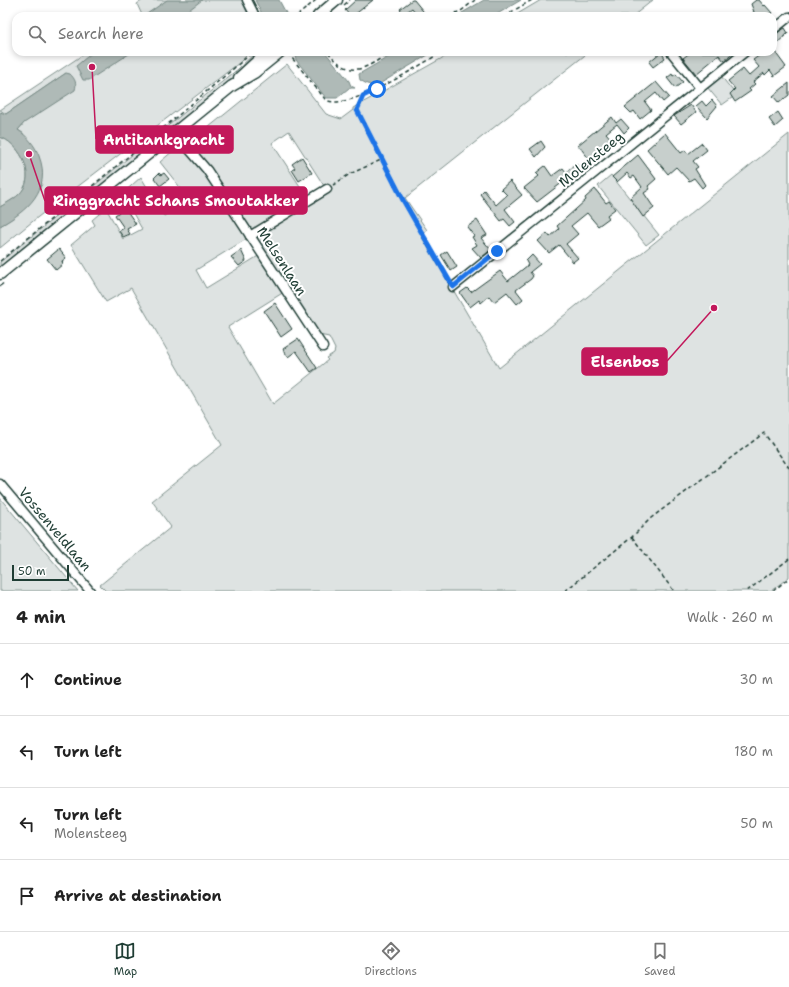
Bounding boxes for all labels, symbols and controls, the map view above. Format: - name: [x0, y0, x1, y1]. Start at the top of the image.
- search box: [12, 12, 777, 56]
- icon: search: [26, 23, 48, 45]
- text: Search here: [58, 24, 144, 44]
- route start: [368, 80, 386, 98]
- callout: Antitankgracht: [96, 126, 233, 153]
- street label: Molensteeg: [555, 127, 627, 191]
- text: Antitankgracht: [103, 130, 225, 150]
- callout: Ringgracht Schans Smoutakker: [45, 187, 307, 214]
- text: Ringgracht Schans Smoutakker: [53, 191, 299, 211]
- street label: Melsenlaan: [253, 223, 311, 299]
- route end: [488, 242, 506, 260]
- callout: Elsenbos: [582, 348, 667, 375]
- text: Elsenbos: [590, 352, 660, 372]
- street label: Vossenveldlaan: [15, 483, 96, 575]
- scale bar: [12, 563, 69, 582]
- text: 50 m: [18, 564, 46, 579]
- text: 4 min: [16, 606, 66, 628]
- text: Walk · 260 m: [687, 609, 773, 626]
- icon: ahead: [16, 669, 38, 691]
- text: Continue: [54, 670, 122, 690]
- text: 30 m: [739, 671, 773, 688]
- icon: left: [16, 741, 38, 763]
- text: Turn left: [54, 742, 122, 762]
- text: 180 m: [734, 743, 773, 760]
- text: Turn left: [54, 805, 122, 825]
- icon: left: [16, 813, 38, 835]
- text: 50 m: [740, 815, 773, 832]
- text: Molensteeg: [54, 825, 127, 842]
- icon: arrive: [16, 885, 38, 907]
- text: Arrive at destination: [54, 886, 222, 906]
- tab: Map: [114, 940, 137, 979]
- tab: Directions: [364, 940, 417, 979]
- tab: Saved: [644, 940, 675, 979]

